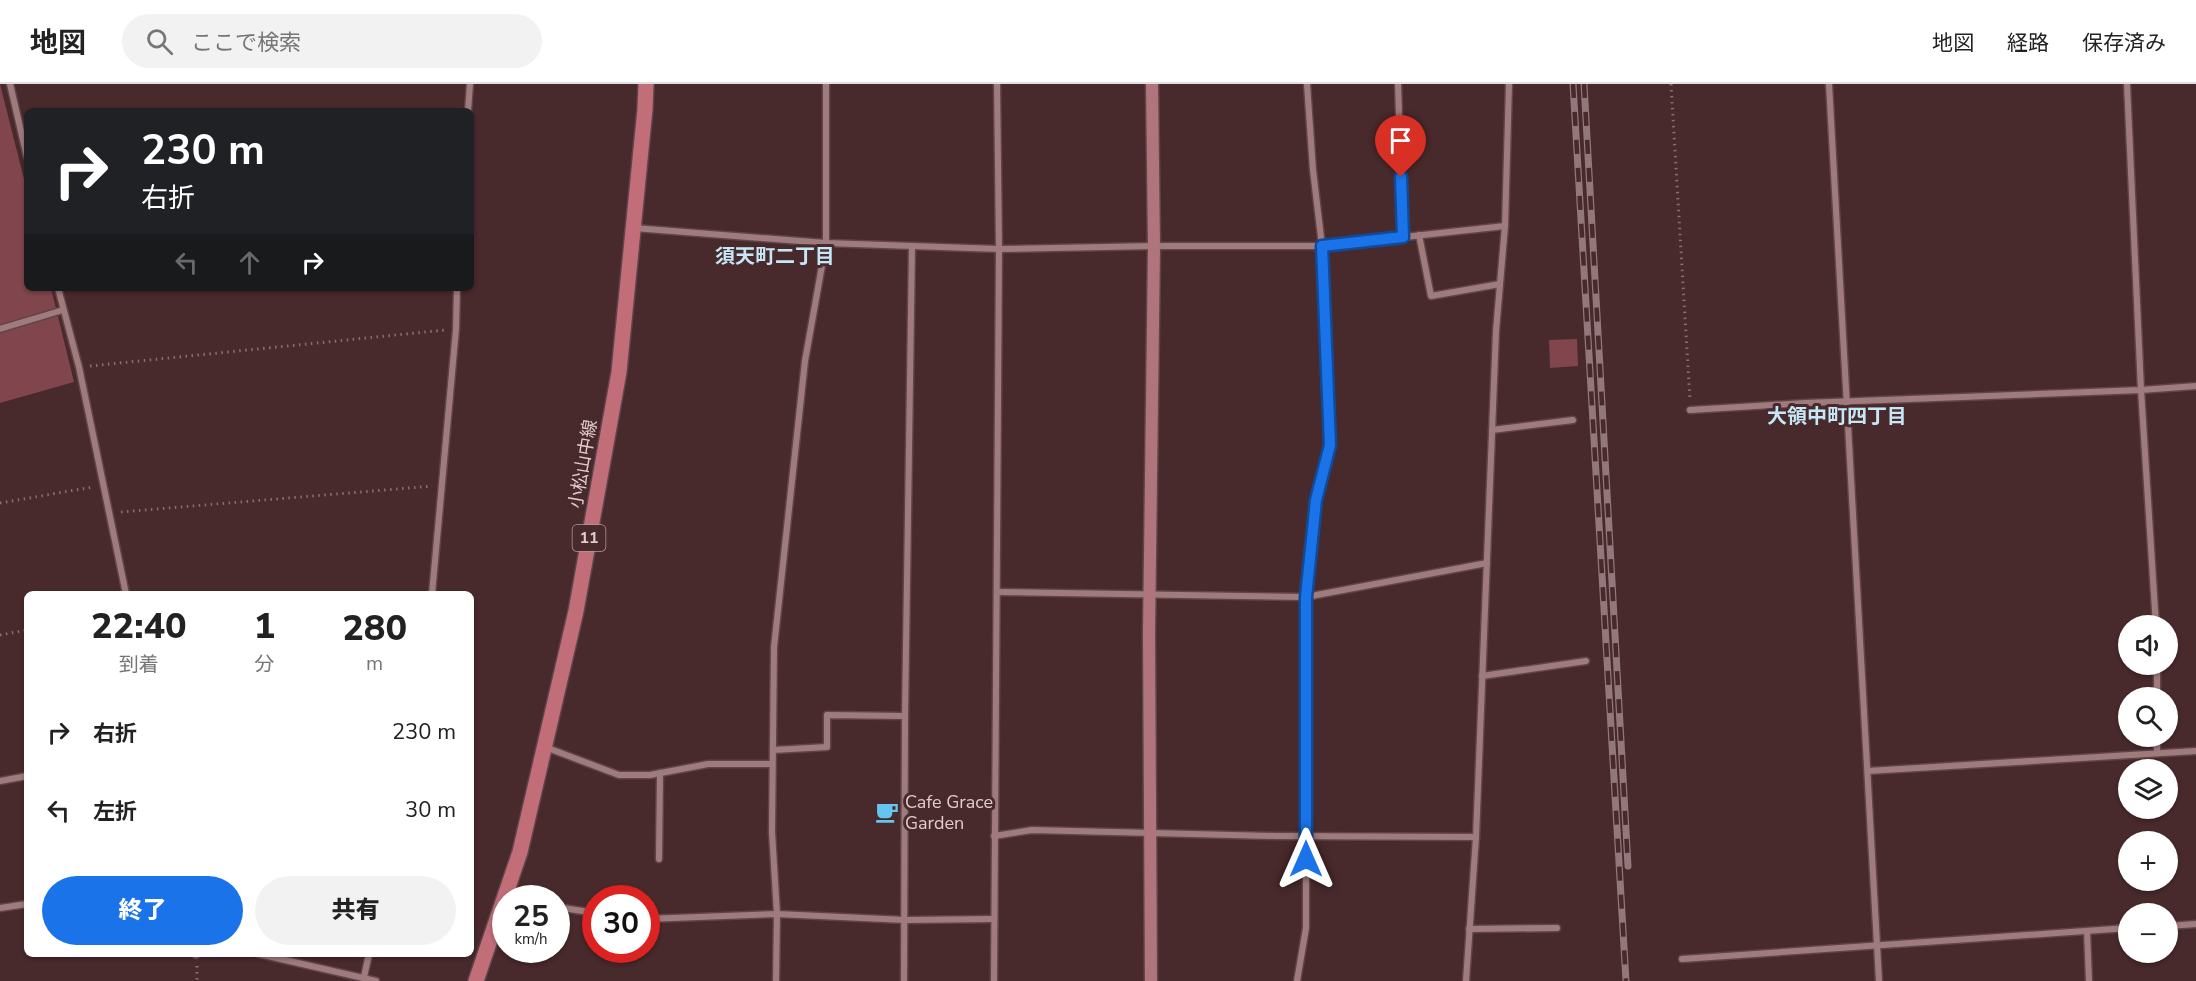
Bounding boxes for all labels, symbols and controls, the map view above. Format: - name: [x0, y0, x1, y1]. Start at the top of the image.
- search box: [122, 14, 542, 68]
- text: 地図: [30, 24, 86, 62]
- icon: search: [143, 25, 176, 58]
- text: ここで検索: [191, 28, 301, 58]
- text: 地図: [1932, 29, 1974, 57]
- text: 経路: [2007, 29, 2049, 57]
- text: 保存済み: [2082, 29, 2166, 57]
- pin: [1375, 115, 1426, 177]
- text: 230 m: [141, 122, 265, 179]
- icon: arrive: [1384, 124, 1417, 157]
- icon: right: [42, 132, 120, 210]
- text: 右折: [141, 180, 195, 217]
- district label: 須天町二丁目: [715, 243, 835, 270]
- icon: left: [170, 246, 203, 279]
- icon: ahead: [233, 246, 266, 279]
- icon: right: [296, 246, 329, 279]
- district label: 大領中町四丁目: [1767, 403, 1907, 430]
- street label: 小松山中線: [563, 418, 603, 510]
- road number: 11: [572, 525, 606, 551]
- text: 22:40: [91, 602, 187, 651]
- text: 1: [254, 602, 275, 651]
- text: 280: [342, 604, 407, 653]
- map controls: [2118, 615, 2178, 963]
- button: sound: [2118, 615, 2178, 675]
- text: m: [366, 650, 383, 677]
- text: 到着: [119, 651, 159, 678]
- text: 分: [254, 651, 274, 678]
- button: search: [2118, 687, 2178, 747]
- icon: right: [42, 716, 75, 749]
- text: 230 m: [392, 717, 456, 747]
- text: 右折: [93, 719, 137, 749]
- button: layers: [2118, 759, 2178, 819]
- place label: Cafe Grace Garden: [905, 790, 993, 835]
- icon: left: [42, 794, 75, 827]
- text: 30 m: [405, 795, 456, 825]
- text: 左折: [93, 797, 137, 827]
- cafe icon: Cafe Grace Garden: [874, 799, 900, 825]
- position arrow: [1274, 827, 1338, 891]
- button: +: [2118, 831, 2178, 891]
- button: 終了: [42, 876, 243, 945]
- button: 共有: [255, 876, 456, 945]
- speed limit sign: 30: [582, 885, 660, 963]
- text: 25: [513, 896, 549, 937]
- button: −: [2118, 903, 2178, 963]
- text: km/h: [514, 929, 548, 949]

